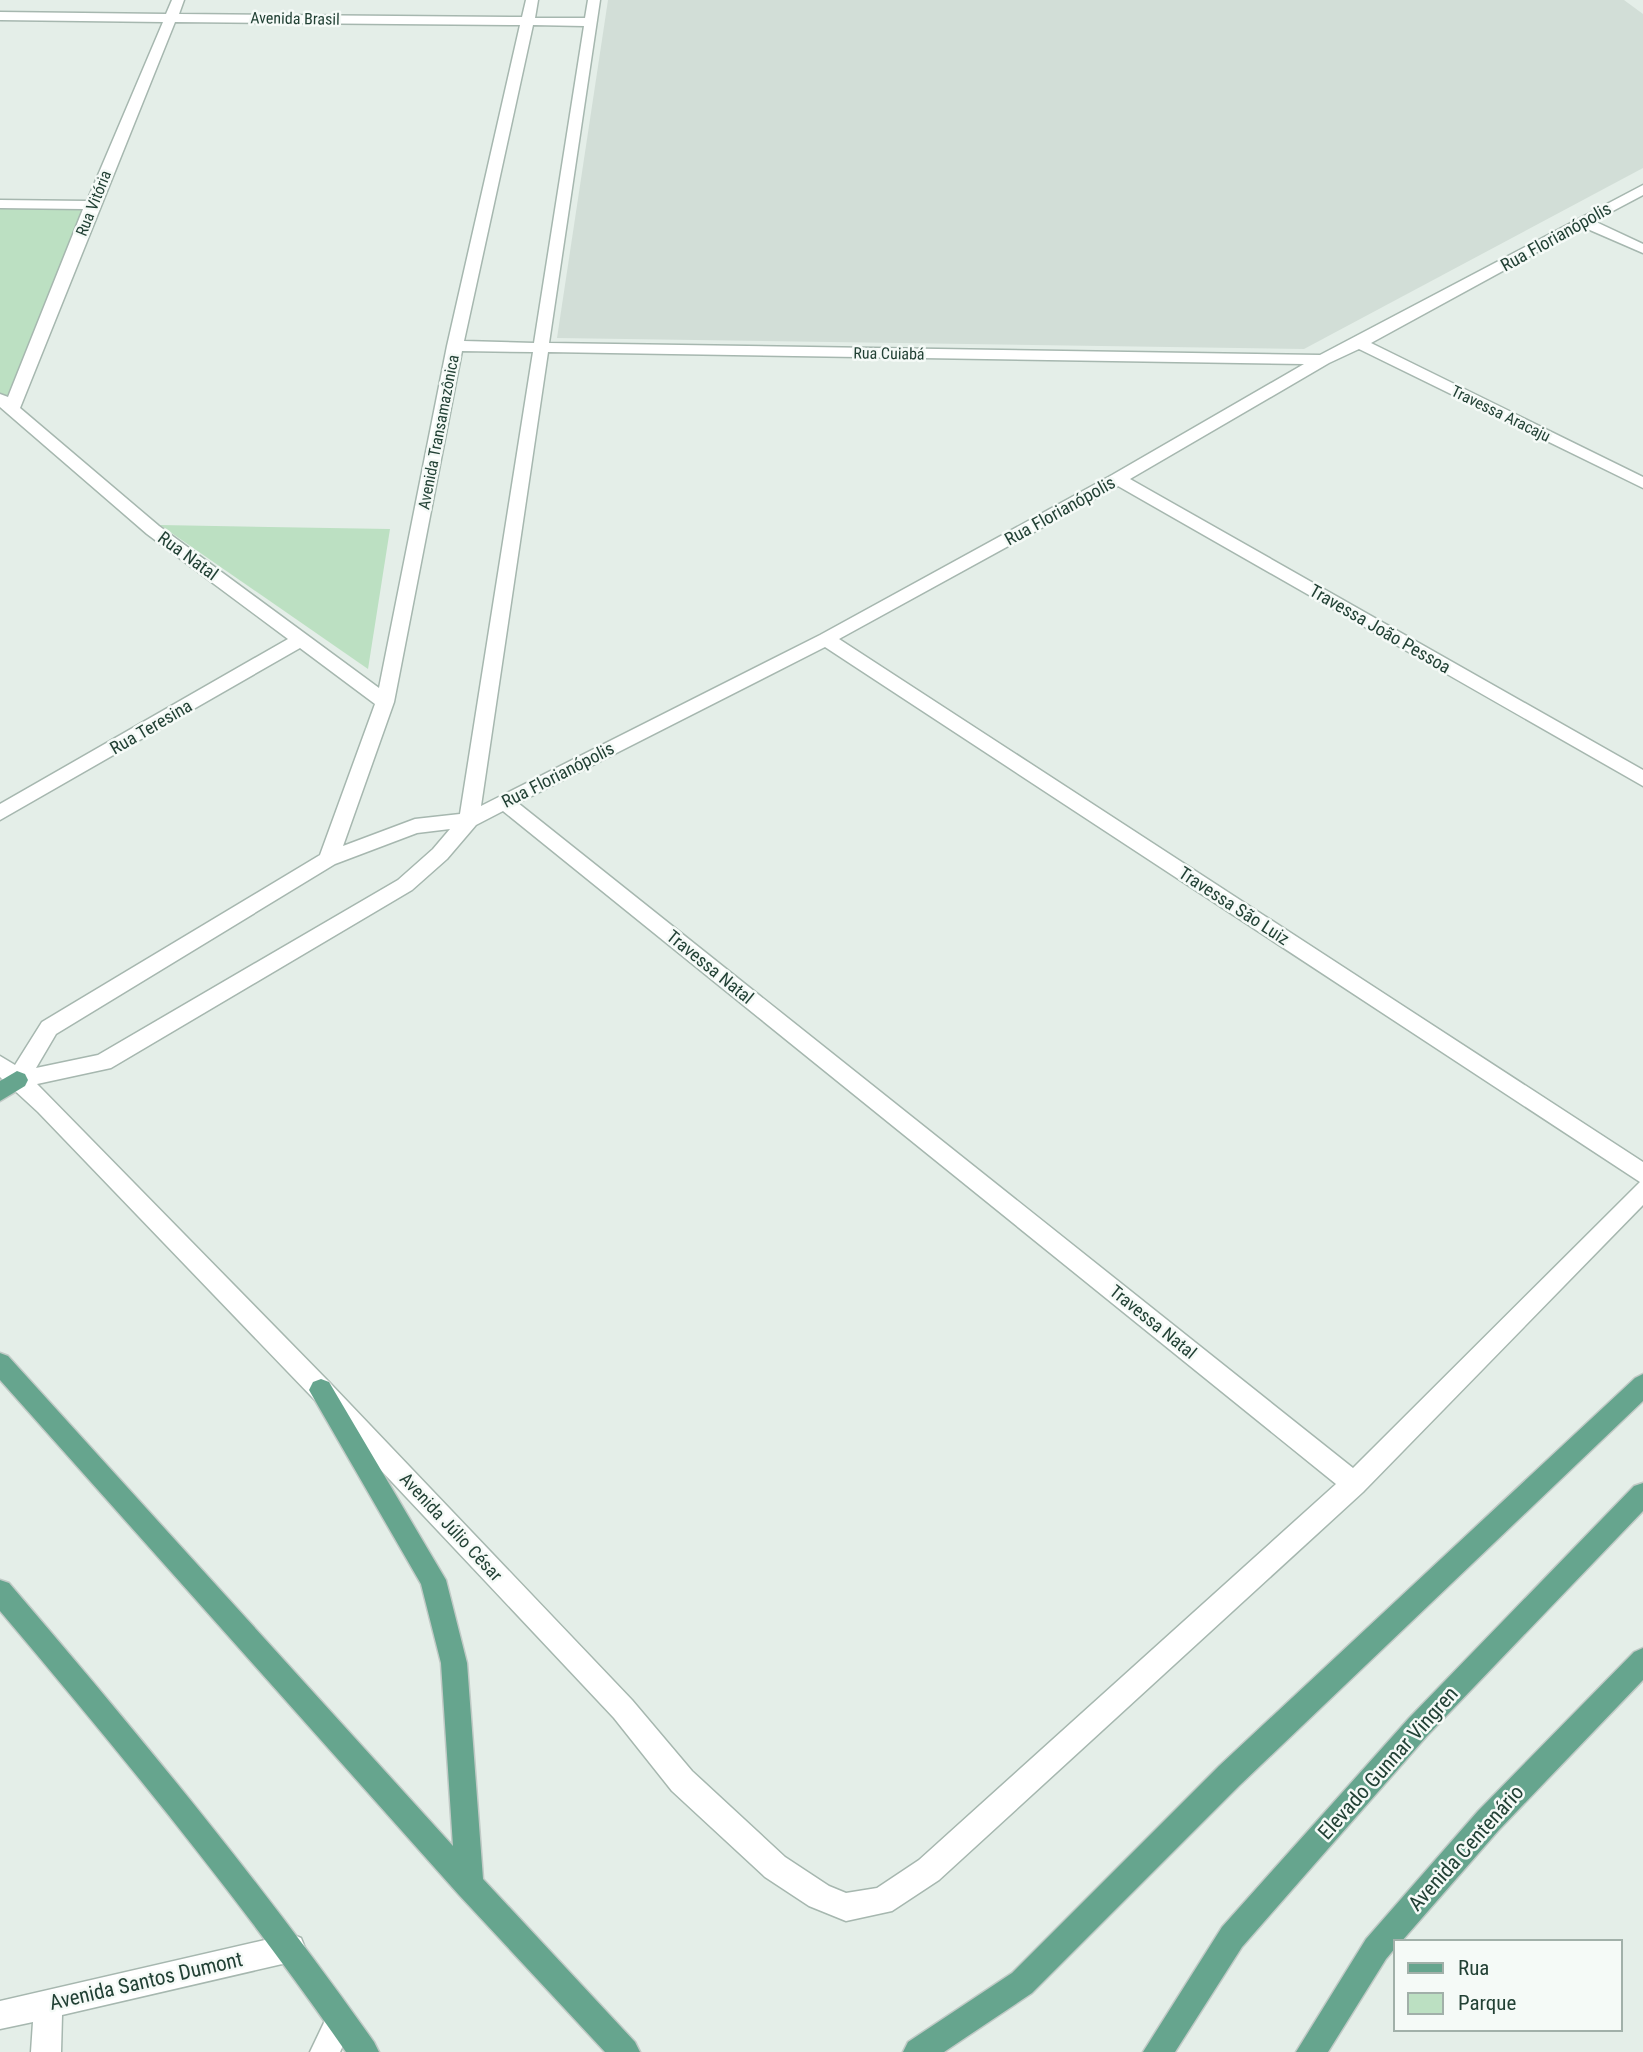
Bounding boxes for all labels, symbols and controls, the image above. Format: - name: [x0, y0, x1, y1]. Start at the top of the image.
- street label: Avenida Brasil: [250, 8, 340, 29]
- street label: Rua Vitória: [72, 168, 115, 239]
- street label: Rua Florianópolis: [1497, 198, 1615, 276]
- street label: Rua Cuiabá: [853, 343, 925, 364]
- street label: Avenida Transamazônica: [414, 353, 463, 511]
- street label: Travessa Aracaju: [1448, 381, 1553, 446]
- street label: Rua Florianópolis: [1001, 472, 1119, 550]
- street label: Rua Natal: [154, 527, 222, 584]
- street label: Travessa João Pessoa: [1306, 580, 1455, 678]
- street label: Rua Teresina: [106, 695, 195, 758]
- street label: Rua Florianópolis: [498, 737, 617, 812]
- street label: Travessa São Luiz: [1175, 862, 1294, 949]
- street label: Travessa Natal: [663, 925, 758, 1008]
- street label: Travessa Natal: [1106, 1280, 1201, 1363]
- street label: Avenida Júlio César: [396, 1468, 507, 1585]
- street label: Elevado Gunnar Vingren: [1313, 1682, 1463, 1844]
- street label: Avenida Centenário: [1403, 1780, 1529, 1916]
- legend: [1394, 1940, 1622, 2031]
- street label: Avenida Santos Dumont: [47, 1947, 245, 2015]
- text: Rua: [1458, 1956, 1489, 1980]
- text: Parque: [1458, 1991, 1516, 2015]

